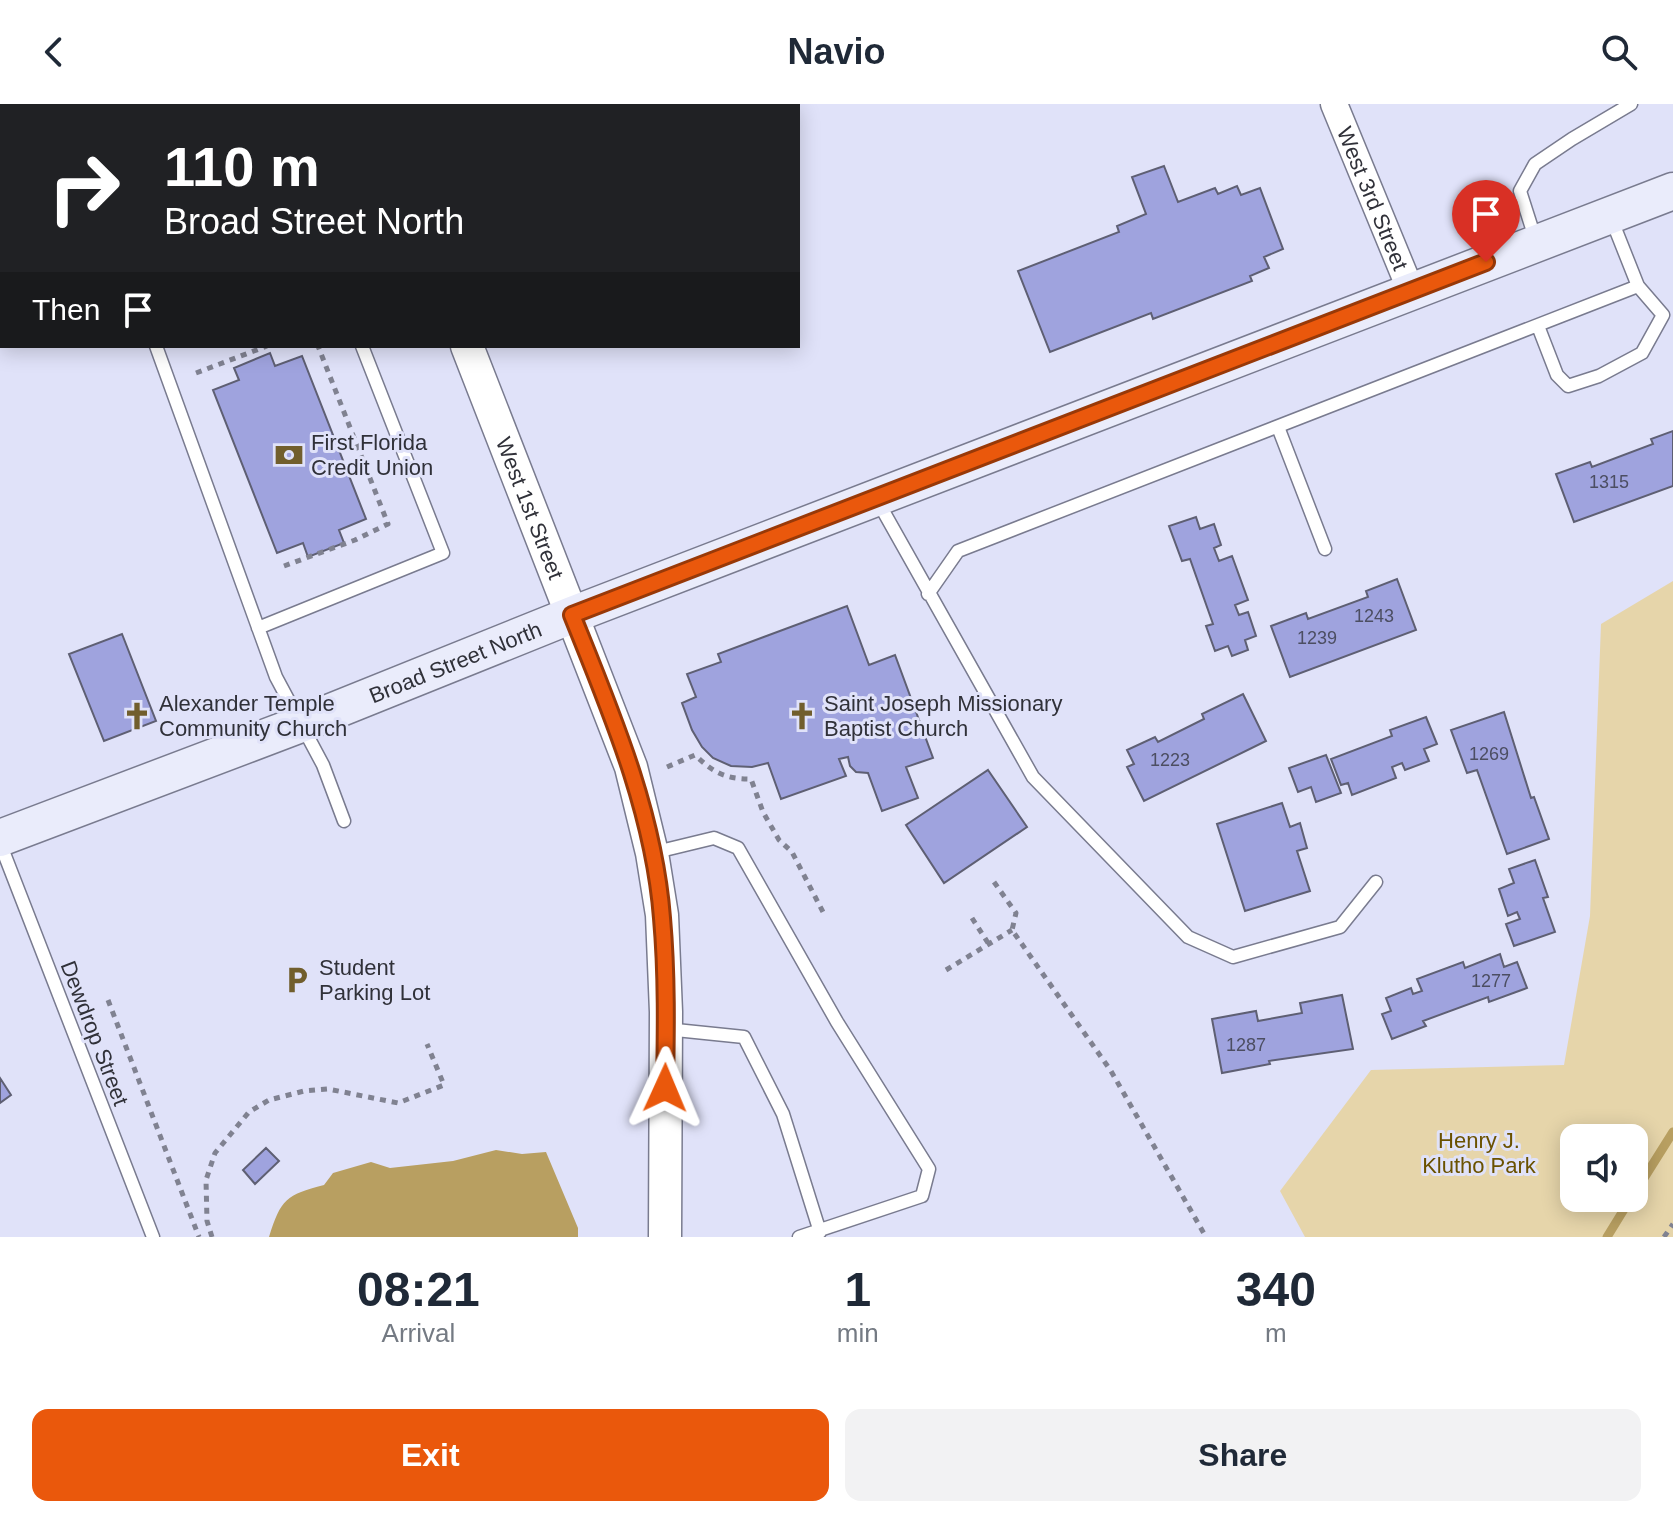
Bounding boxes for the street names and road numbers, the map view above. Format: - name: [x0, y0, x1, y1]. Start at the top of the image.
- street label: West 3rd Street: [1332, 123, 1413, 274]
- street label: West 1st Street: [491, 434, 569, 583]
- street label: Broad Street North: [365, 617, 545, 708]
- street label: Dewdrop Street: [55, 957, 134, 1109]

